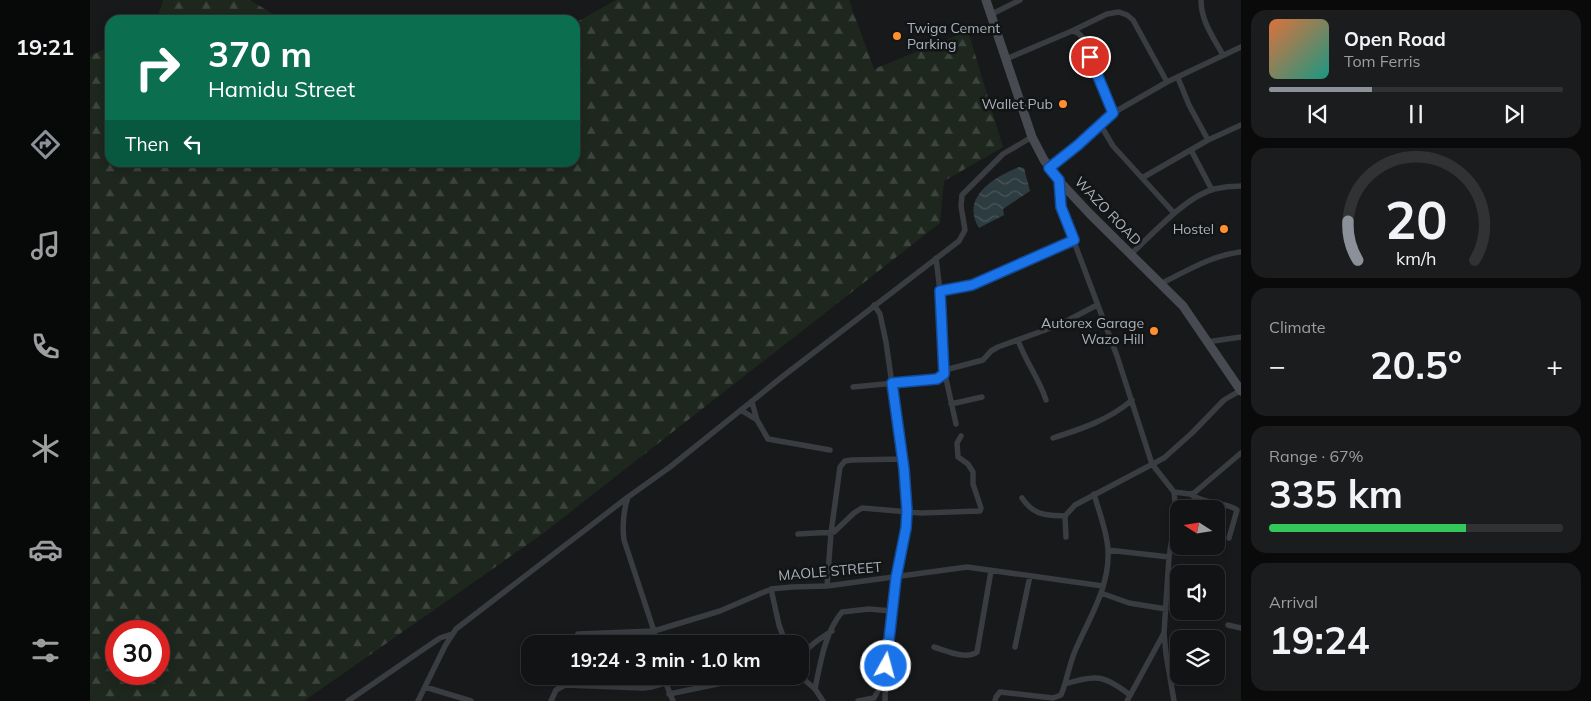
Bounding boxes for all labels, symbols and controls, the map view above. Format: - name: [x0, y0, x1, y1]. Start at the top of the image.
- place label: Twiga Cement Parking: [907, 19, 1000, 53]
- text: Open Road: [1344, 27, 1446, 51]
- marker: Twiga Cement Parking: [891, 30, 903, 42]
- text: 370 m: [208, 32, 312, 76]
- text: 19:21: [16, 33, 74, 61]
- icon: right: [125, 35, 190, 100]
- pin: [1069, 36, 1111, 78]
- icon: arrive: [1076, 43, 1104, 71]
- text: Tom Ferris: [1344, 51, 1421, 71]
- text: Hamidu Street: [208, 75, 355, 103]
- place label: Wallet Pub: [982, 95, 1053, 113]
- marker: Wallet Pub: [1057, 98, 1069, 110]
- icon: previous: [1304, 100, 1332, 128]
- icon: pause: [1402, 100, 1430, 128]
- icon: next: [1500, 100, 1528, 128]
- icon: directions: [28, 127, 63, 162]
- icon: left: [179, 130, 207, 158]
- text: Then: [125, 132, 169, 156]
- street label: WAZO ROAD: [1071, 173, 1145, 249]
- text: 20: [1385, 187, 1447, 252]
- place label: Hostel: [1173, 220, 1214, 238]
- marker: Hostel: [1218, 223, 1230, 235]
- icon: music: [28, 228, 63, 263]
- text: km/h: [1396, 247, 1436, 269]
- place label: Autorex Garage Wazo Hill: [1041, 314, 1144, 348]
- text: Climate: [1269, 317, 1325, 337]
- marker: Autorex Garage Wazo Hill: [1148, 325, 1160, 337]
- icon: phone: [28, 329, 63, 364]
- text: 20.5°: [1370, 341, 1462, 389]
- text: −: [1269, 348, 1286, 383]
- text: +: [1546, 348, 1563, 383]
- icon: climate: [28, 431, 63, 466]
- text: Range · 67%: [1269, 446, 1364, 466]
- text: 335 km: [1269, 470, 1403, 518]
- north arrow: [1170, 500, 1225, 555]
- map controls: [1170, 500, 1225, 685]
- icon: car: [28, 532, 63, 567]
- street label: MAOLE STREET: [777, 557, 883, 584]
- button: sound: [1170, 565, 1225, 620]
- text: Arrival: [1269, 592, 1318, 612]
- text: 19:24: [1269, 616, 1370, 664]
- speed limit sign: 30: [105, 620, 170, 685]
- button: layers: [1170, 630, 1225, 685]
- icon: filters: [28, 633, 63, 668]
- position arrow: [859, 639, 911, 691]
- text: 19:24 · 3 min · 1.0 km: [569, 648, 761, 672]

